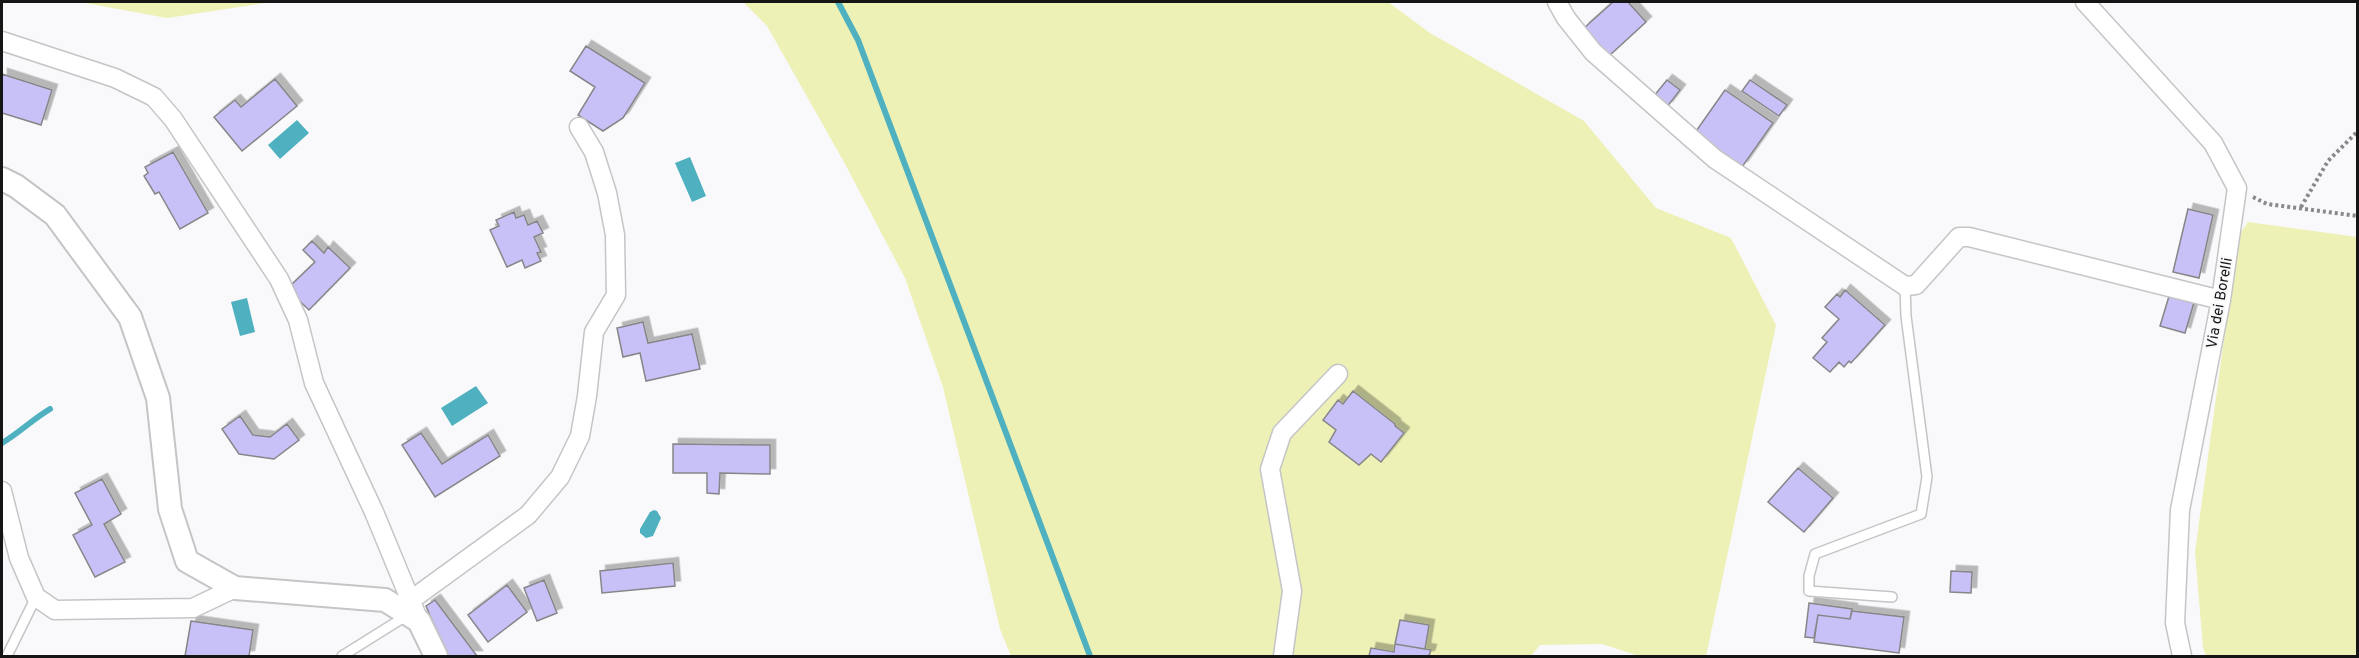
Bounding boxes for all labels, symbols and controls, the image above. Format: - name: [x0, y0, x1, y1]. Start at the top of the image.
- street label: Via dei Borelli: [2203, 256, 2238, 350]

